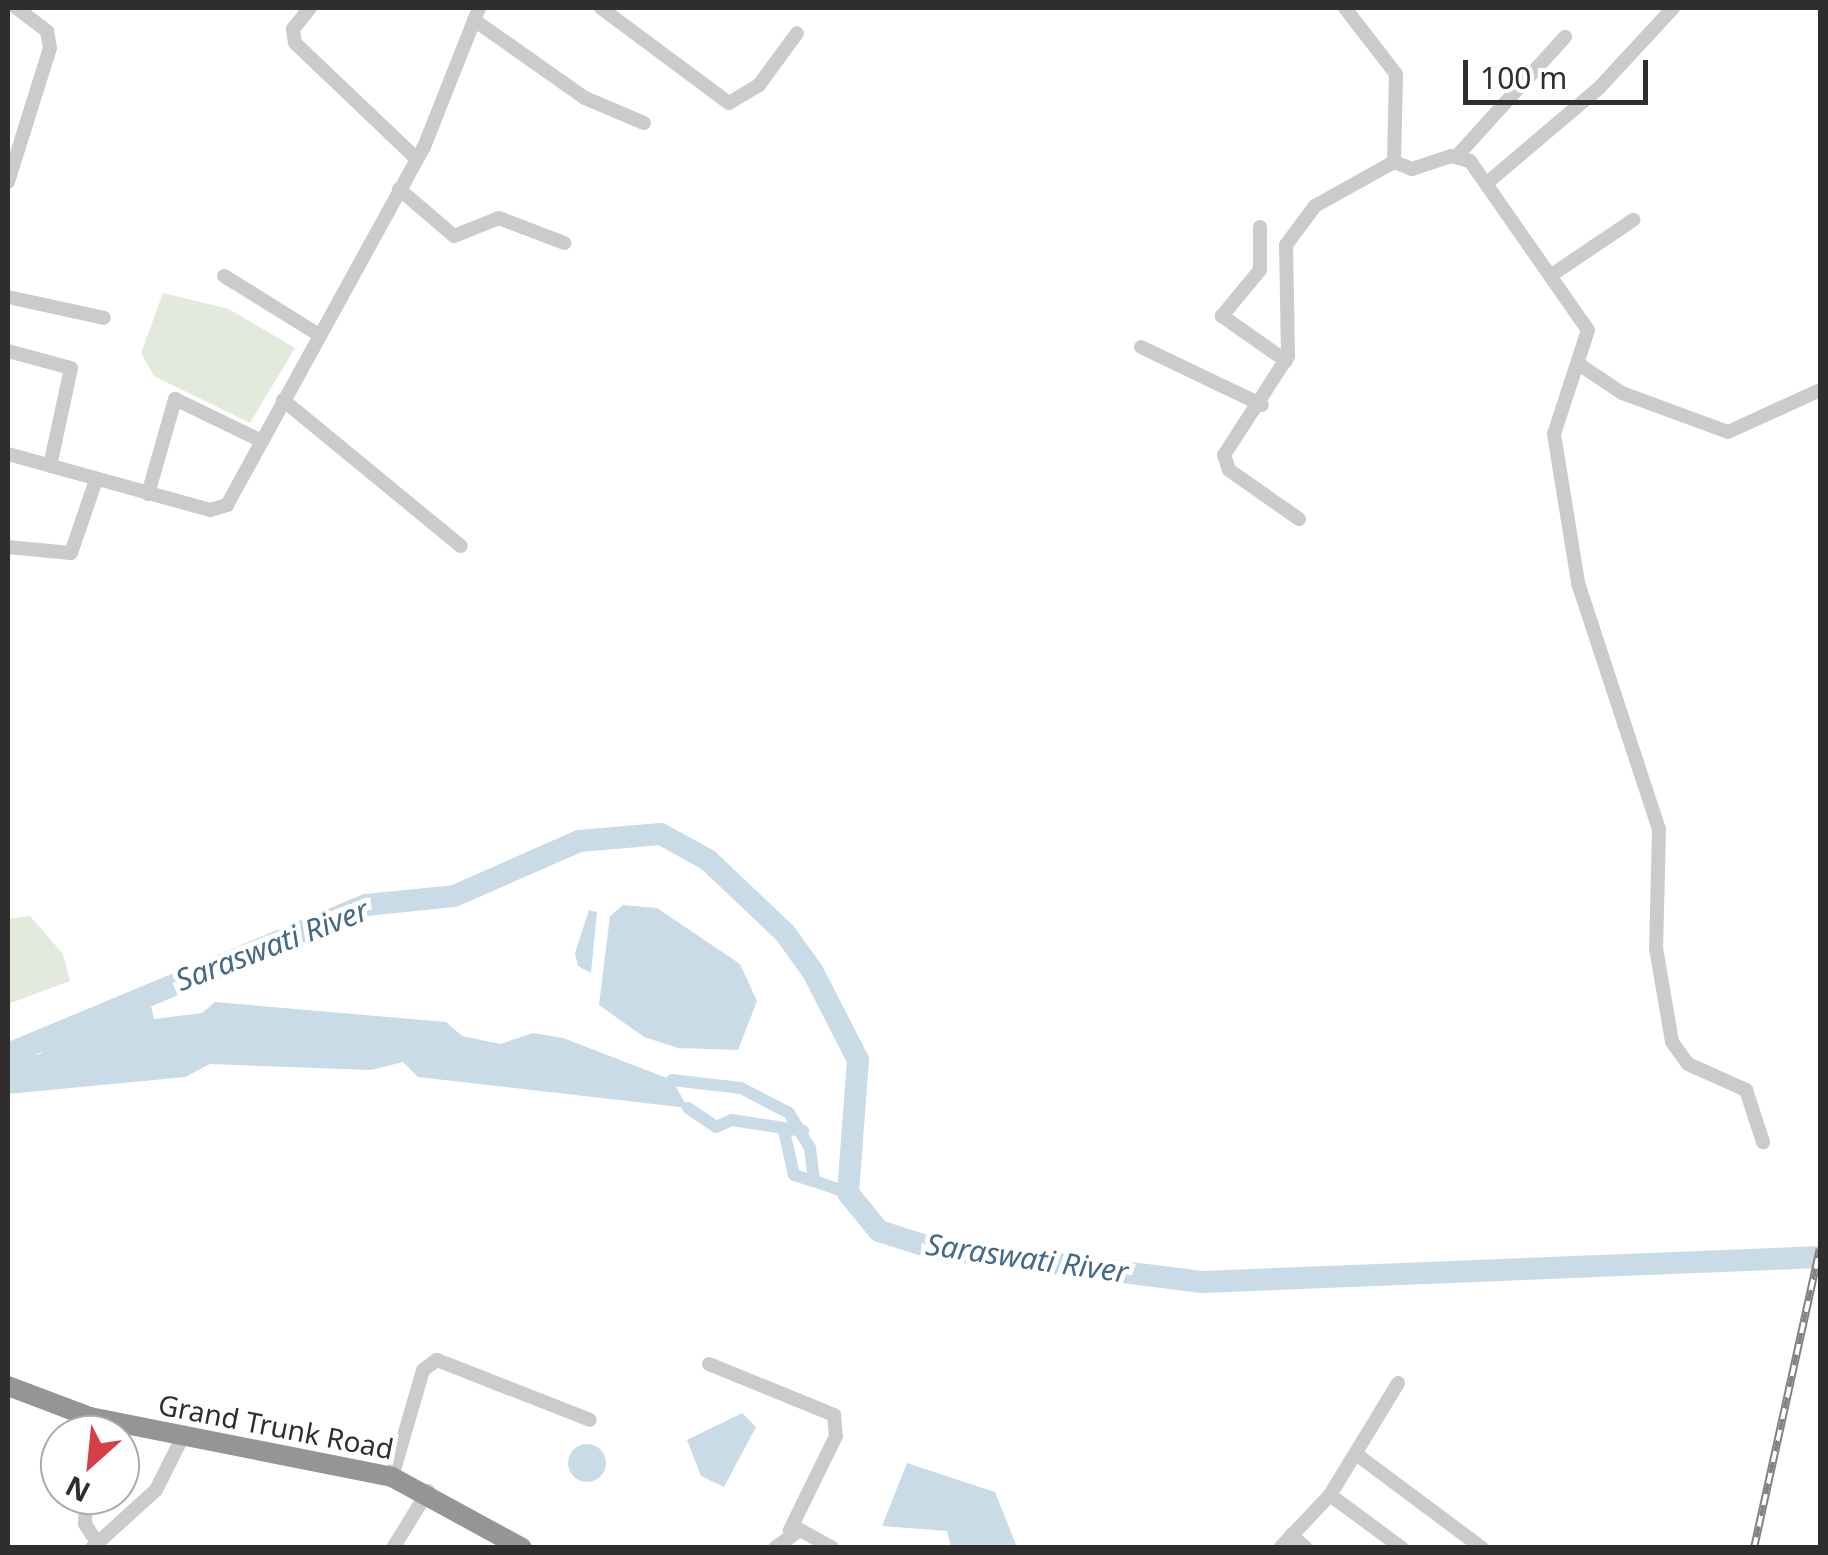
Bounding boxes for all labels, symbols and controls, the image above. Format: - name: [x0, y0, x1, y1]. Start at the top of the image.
- scale bar: [1468, 40, 1653, 102]
- text: 100 m: [1480, 57, 1567, 98]
- water label: Saraswati River: [171, 892, 373, 998]
- water label: Saraswati River: [924, 1226, 1130, 1290]
- street label: Grand Trunk Road: [156, 1387, 396, 1465]
- north arrow: [40, 1415, 140, 1515]
- text: N: [59, 1468, 96, 1512]

